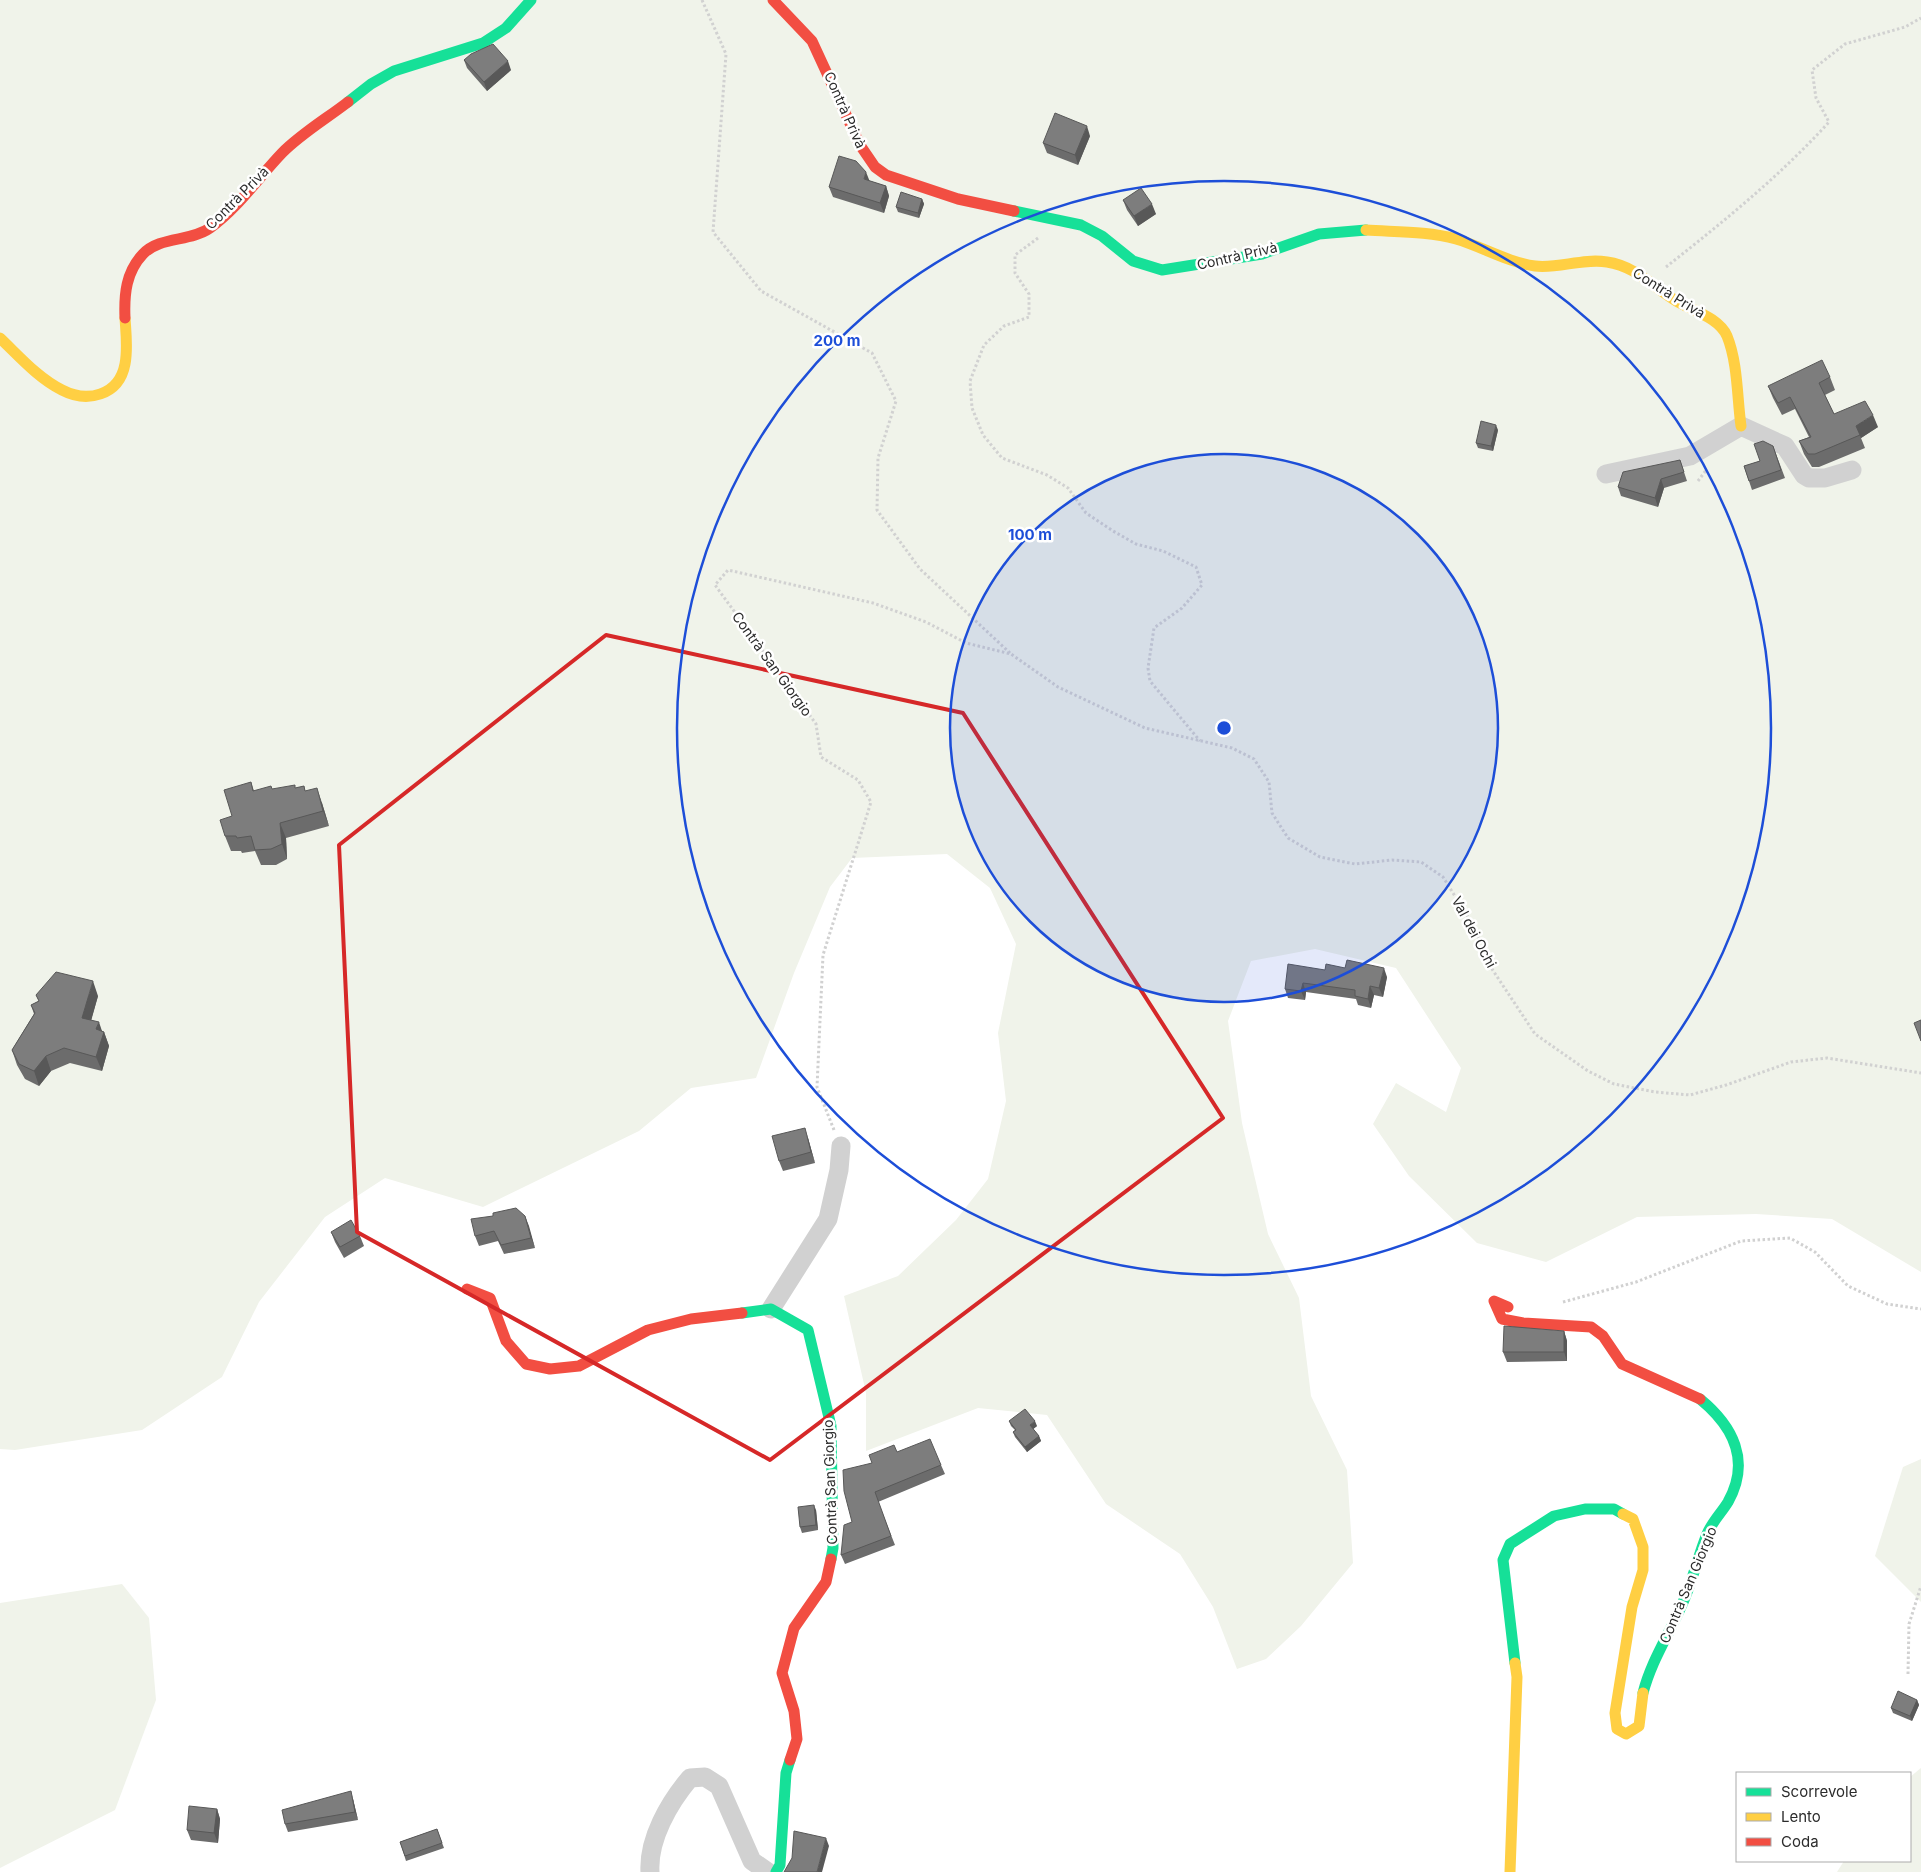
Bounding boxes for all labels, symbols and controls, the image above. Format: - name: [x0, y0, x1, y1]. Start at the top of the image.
- street label: Contrà Privà: [821, 69, 870, 151]
- street label: Contrà Privà: [202, 163, 272, 233]
- street label: Contrà Privà: [1195, 238, 1279, 273]
- street label: Contrà Privà: [1630, 264, 1709, 322]
- text: 200 m: [814, 331, 860, 350]
- text: 100 m: [1008, 525, 1052, 544]
- street label: Contrà San Giorgio: [729, 608, 816, 719]
- centre of rings: [1215, 719, 1233, 737]
- street label: Val dei Ochi: [1448, 893, 1500, 970]
- street label: Contrà San Giorgio: [819, 1419, 840, 1545]
- street label: Contrà San Giorgio: [1655, 1524, 1720, 1646]
- legend: [1736, 1772, 1911, 1862]
- text: Scorrevole: [1781, 1782, 1857, 1801]
- text: Lento: [1781, 1807, 1821, 1826]
- text: Coda: [1781, 1832, 1819, 1851]

